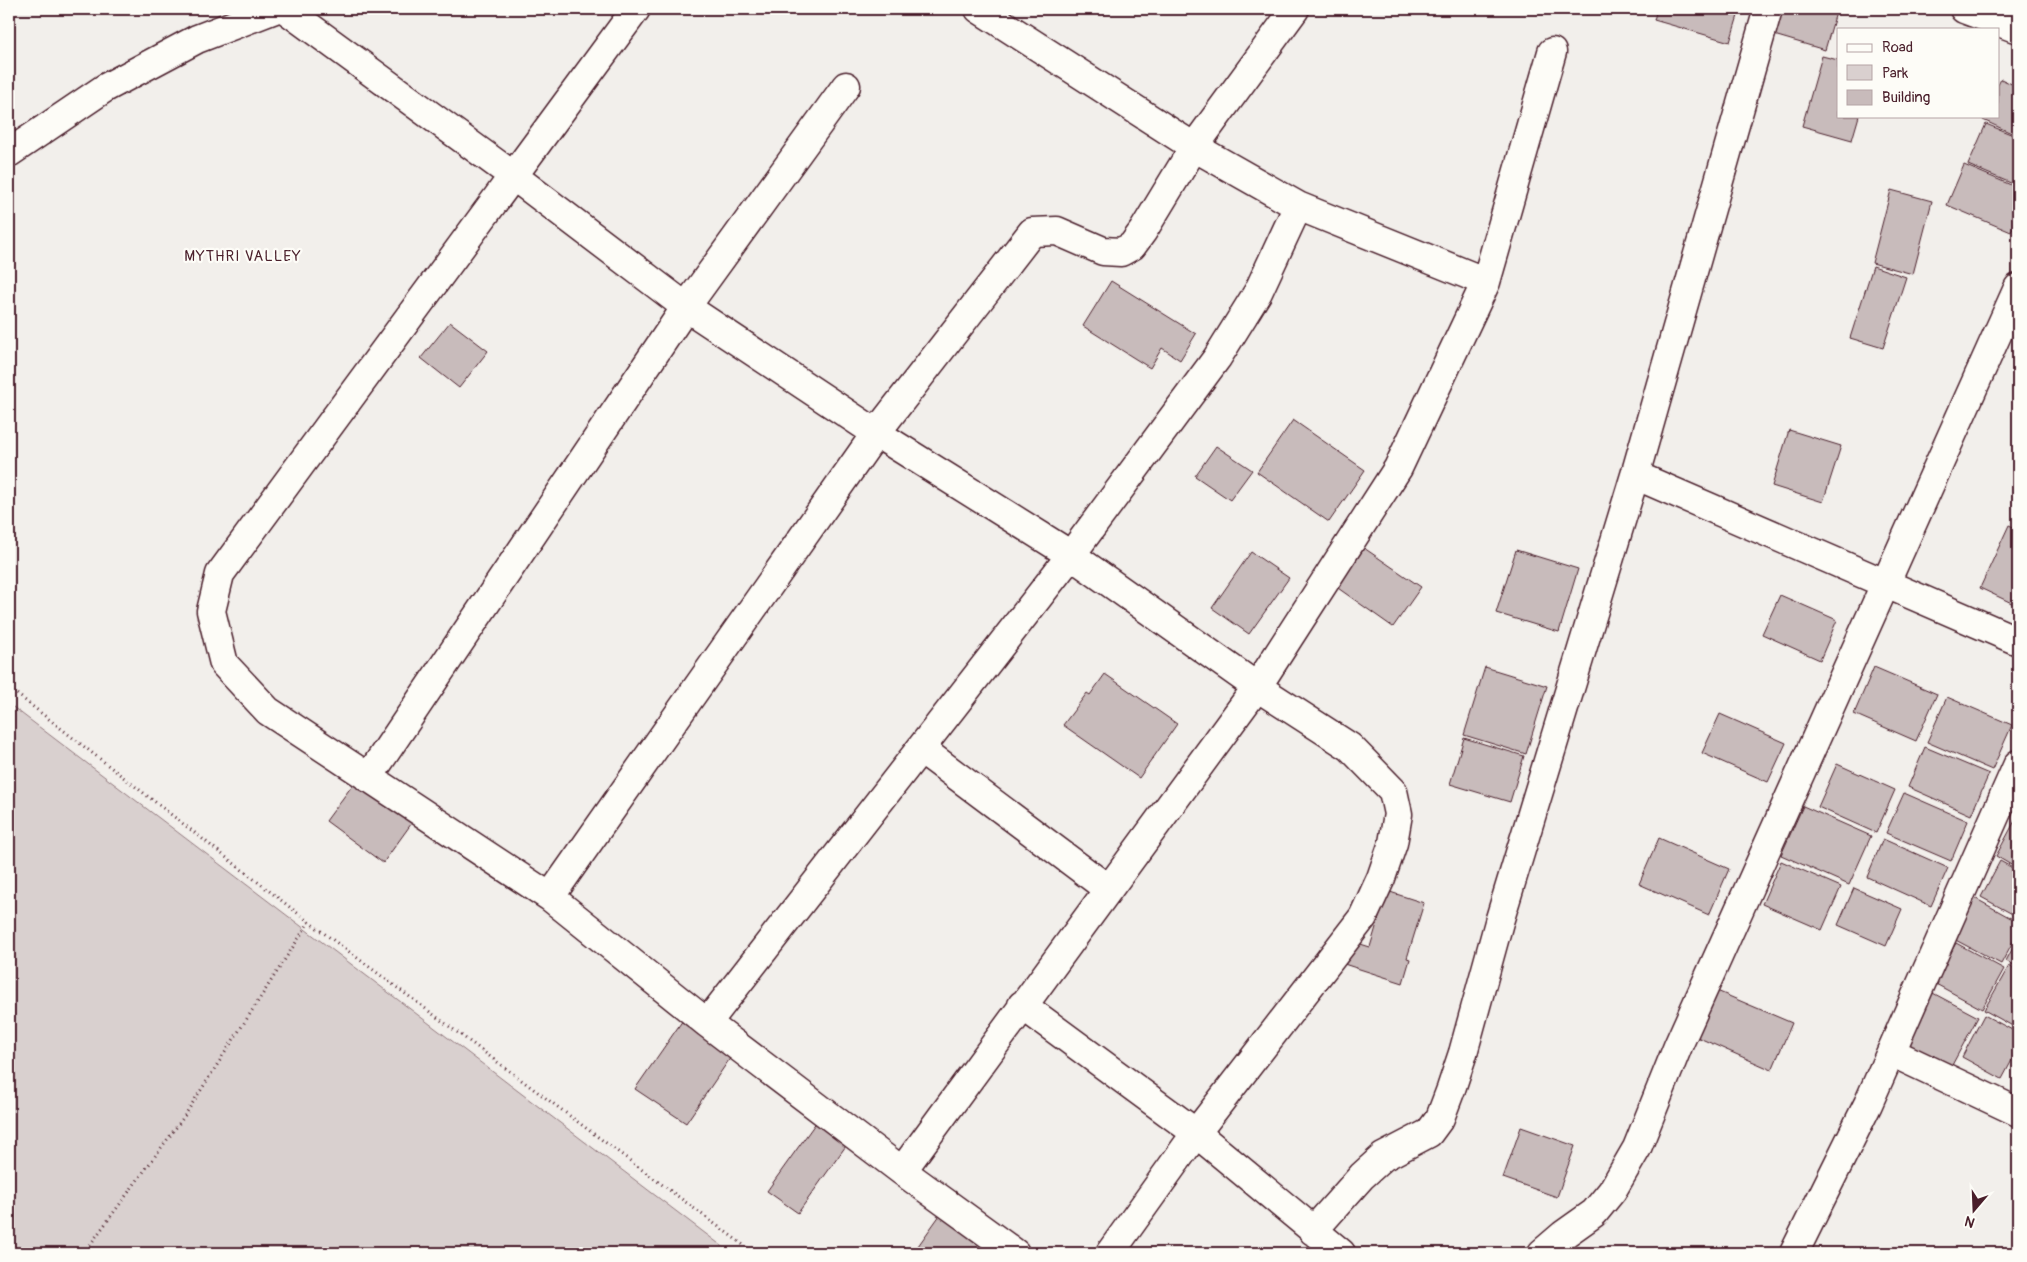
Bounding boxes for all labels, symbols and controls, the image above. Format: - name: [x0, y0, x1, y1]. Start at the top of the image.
- legend: [1837, 28, 2000, 118]
- text: Road: [1882, 38, 1913, 57]
- text: Park: [1882, 64, 1909, 83]
- text: Building: [1882, 88, 1930, 107]
- district label: MYTHRI VALLEY: [184, 247, 302, 266]
- north arrow: [1950, 1184, 2000, 1234]
- text: N: [1963, 1212, 1977, 1231]

